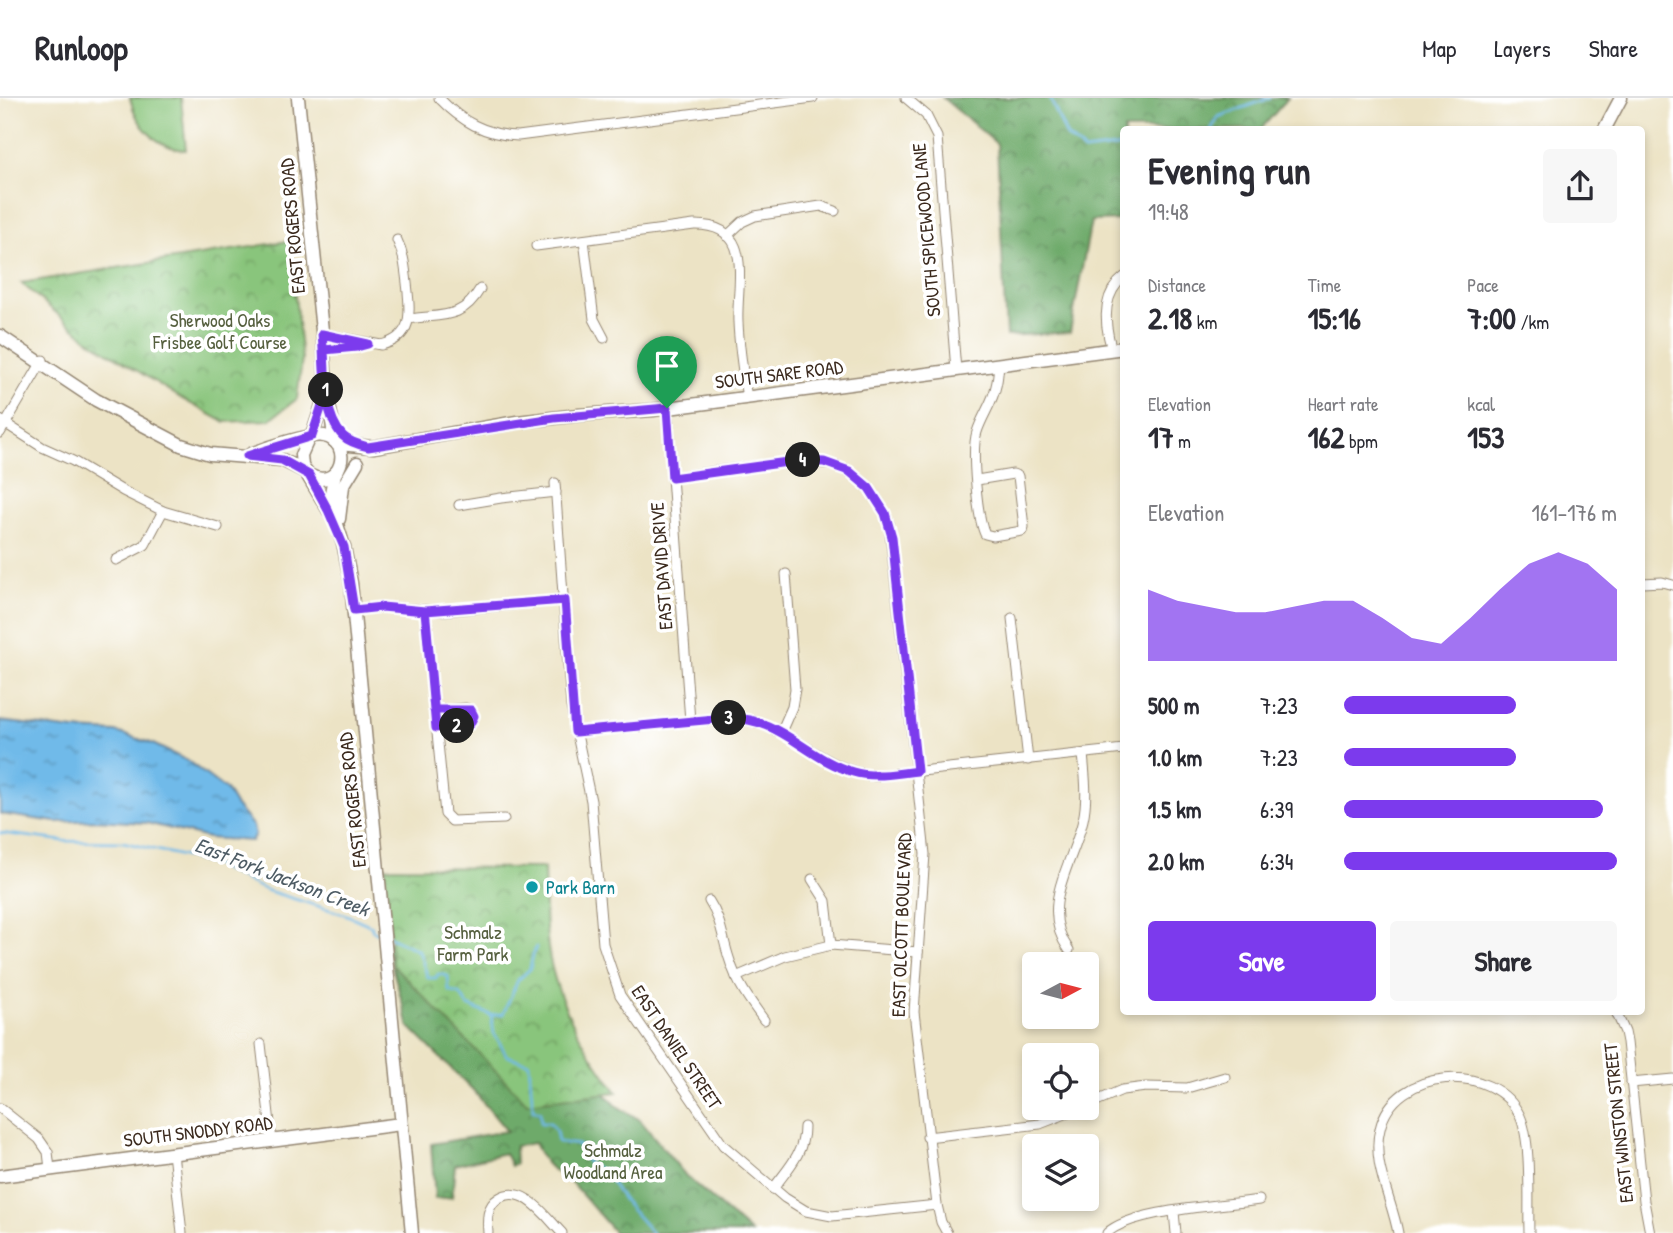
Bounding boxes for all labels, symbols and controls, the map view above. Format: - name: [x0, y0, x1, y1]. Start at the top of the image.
- text: Runloop: [35, 26, 128, 70]
- text: Map: [1422, 32, 1456, 64]
- text: Layers: [1494, 32, 1551, 64]
- text: Share: [1589, 32, 1638, 64]
- street label: SOUTH SPICEWOOD LANE: [905, 142, 947, 318]
- text: Evening run: [1148, 144, 1311, 196]
- button: share: [1543, 149, 1617, 223]
- street label: EAST ROGERS ROAD: [273, 157, 311, 295]
- text: 19:48: [1148, 196, 1189, 227]
- text: Distance: [1148, 272, 1206, 298]
- text: Time: [1308, 272, 1341, 298]
- text: Pace: [1467, 272, 1499, 298]
- text: 2.18: [1148, 298, 1192, 338]
- text: 15:16: [1308, 298, 1361, 338]
- text: 7:00: [1467, 298, 1516, 338]
- park label: Sherwood Oaks Frisbee Golf Course: [152, 307, 288, 355]
- text: km: [1192, 309, 1218, 335]
- text: /km: [1516, 309, 1549, 335]
- pin: [637, 336, 697, 408]
- icon: arrive: [648, 347, 686, 385]
- street label: SOUTH SARE ROAD: [714, 353, 844, 395]
- pin: 1: [308, 372, 344, 408]
- text: 1: [322, 376, 329, 402]
- text: Elevation: [1148, 391, 1211, 417]
- text: Heart rate: [1308, 391, 1379, 417]
- text: kcal: [1467, 391, 1495, 417]
- text: 17: [1148, 417, 1174, 457]
- text: 162: [1308, 417, 1345, 457]
- text: 153: [1467, 417, 1504, 457]
- text: m: [1174, 428, 1191, 454]
- text: bpm: [1345, 428, 1378, 454]
- pin: 4: [786, 442, 820, 478]
- text: 4: [799, 446, 806, 472]
- text: Elevation: [1148, 497, 1224, 528]
- text: 161–176 m: [1532, 497, 1617, 528]
- street label: EAST DAVID DRIVE: [644, 501, 678, 631]
- text: 500 m: [1148, 690, 1199, 721]
- text: 7:23: [1260, 690, 1298, 721]
- pin: 3: [712, 700, 746, 736]
- text: 3: [724, 704, 733, 730]
- pin: 2: [440, 708, 475, 744]
- text: 2: [452, 712, 461, 738]
- street label: EAST ROGERS ROAD: [332, 731, 372, 869]
- text: 1.0 km: [1148, 742, 1202, 773]
- text: 7:23: [1260, 742, 1298, 773]
- text: 1.5 km: [1148, 794, 1201, 825]
- text: 6:39: [1260, 794, 1293, 825]
- water label: East Fork Jackson Creek: [191, 830, 376, 924]
- street label: EAST OLCOTT BOULEVARD: [885, 833, 917, 1017]
- text: 2.0 km: [1148, 846, 1204, 877]
- text: 6:34: [1260, 846, 1293, 877]
- place label: Park Barn: [546, 874, 615, 900]
- marker: Park Barn: [524, 879, 540, 895]
- park label: Schmalz Farm Park: [437, 919, 509, 967]
- button: Save: [1148, 921, 1376, 1001]
- button: Share: [1390, 921, 1617, 1001]
- north arrow: [1022, 952, 1099, 1029]
- map controls: [1022, 952, 1099, 1211]
- street label: EAST DANIEL STREET: [626, 980, 729, 1115]
- street label: EAST WINSTON STREET: [1597, 1041, 1639, 1204]
- button: locate: [1022, 1043, 1099, 1120]
- street label: SOUTH SNODDY ROAD: [122, 1109, 274, 1153]
- button: layers: [1022, 1134, 1099, 1211]
- park label: Schmalz Woodland Area: [564, 1137, 663, 1185]

